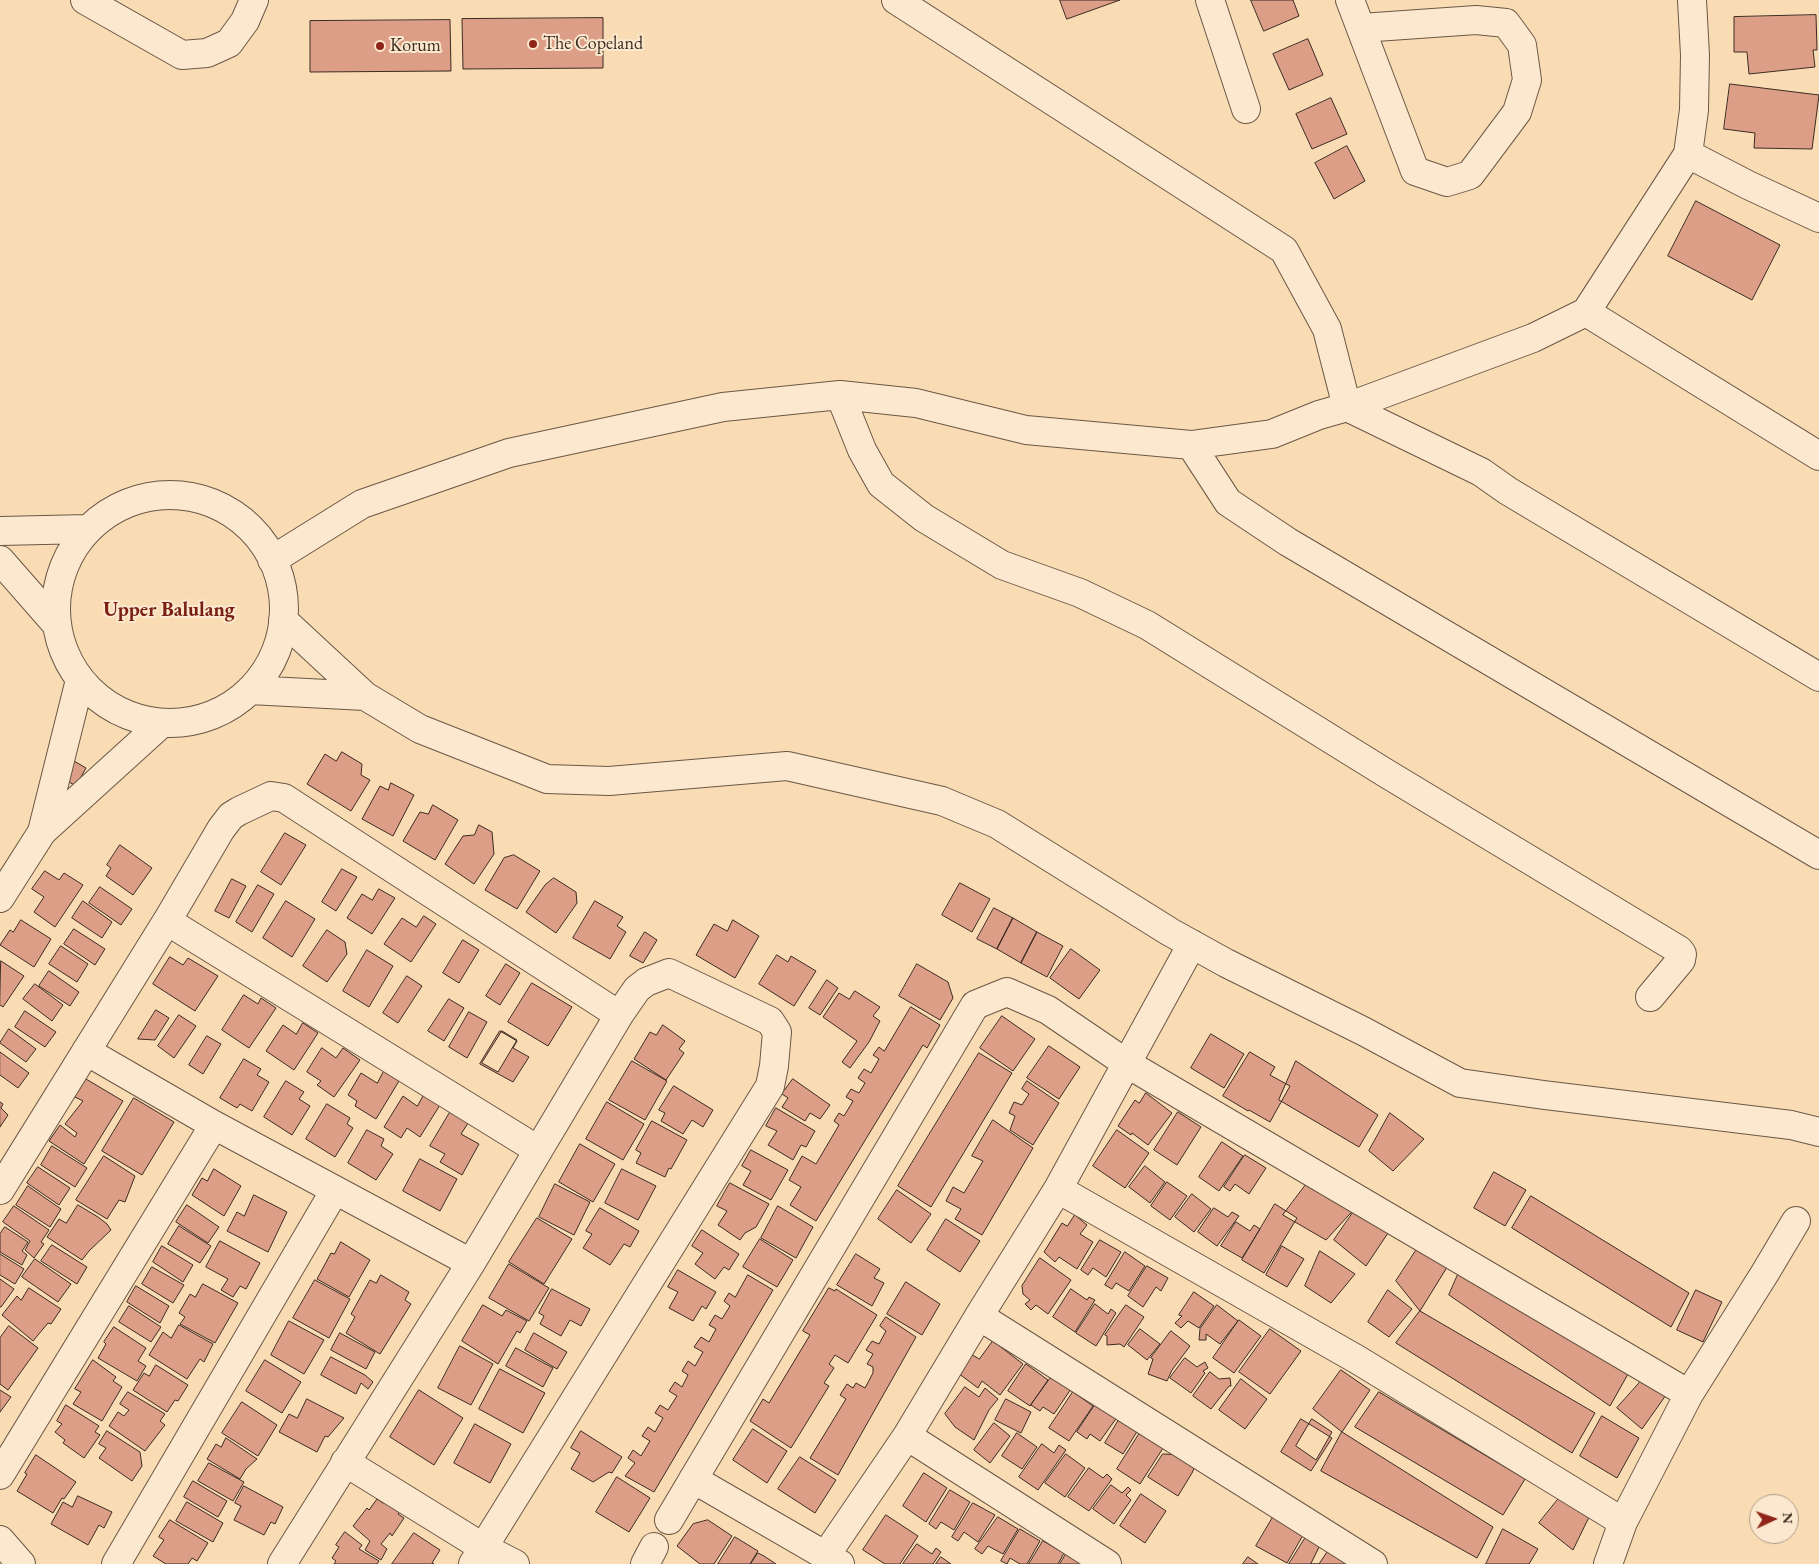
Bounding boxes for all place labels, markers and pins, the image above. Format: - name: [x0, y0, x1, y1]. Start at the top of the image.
- place label: The Copeland: [543, 33, 643, 55]
- place label: Korum: [390, 35, 441, 57]
- marker: The Copeland: [527, 38, 539, 50]
- marker: Korum: [374, 40, 386, 52]

